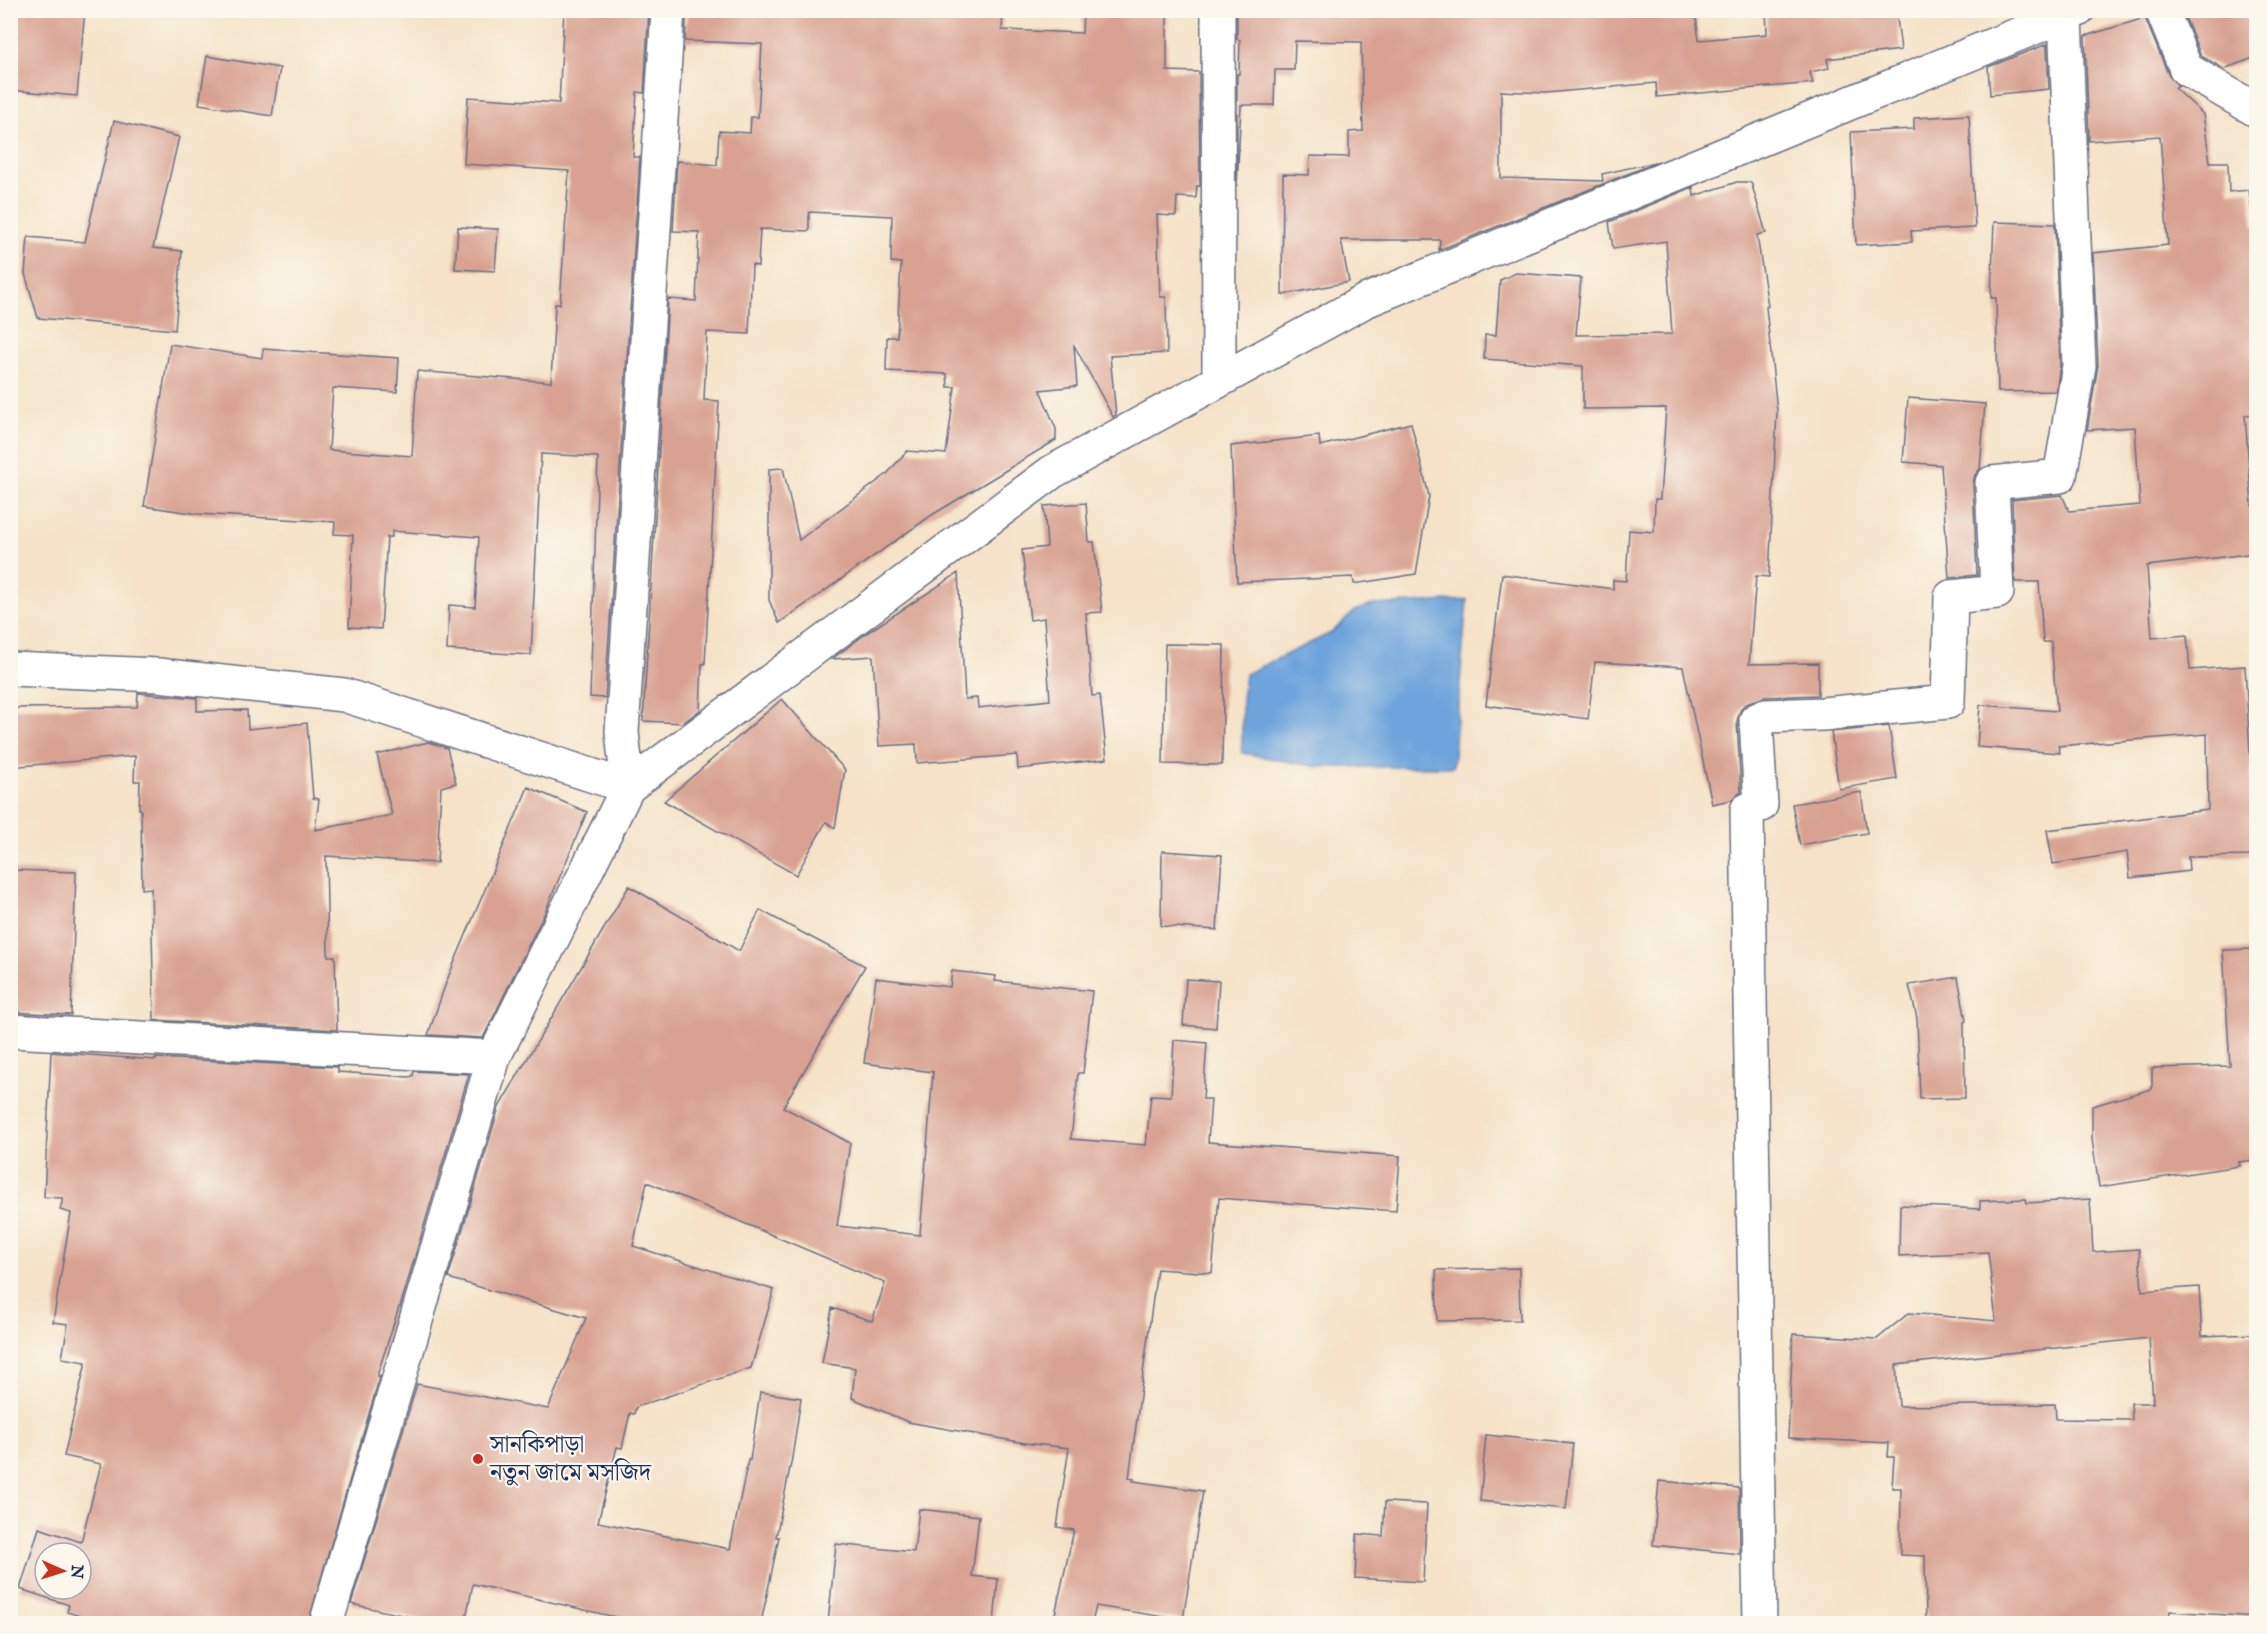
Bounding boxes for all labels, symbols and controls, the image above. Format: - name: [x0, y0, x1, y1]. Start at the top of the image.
- place label: সানকিপাড়া নতুন জামে মসজিদ: [489, 1430, 652, 1489]
- marker: সানকিপাড়া নতুন জামে মসজিদ: [471, 1452, 485, 1466]
- north arrow: [33, 1541, 93, 1601]
- text: N: [66, 1563, 86, 1579]

